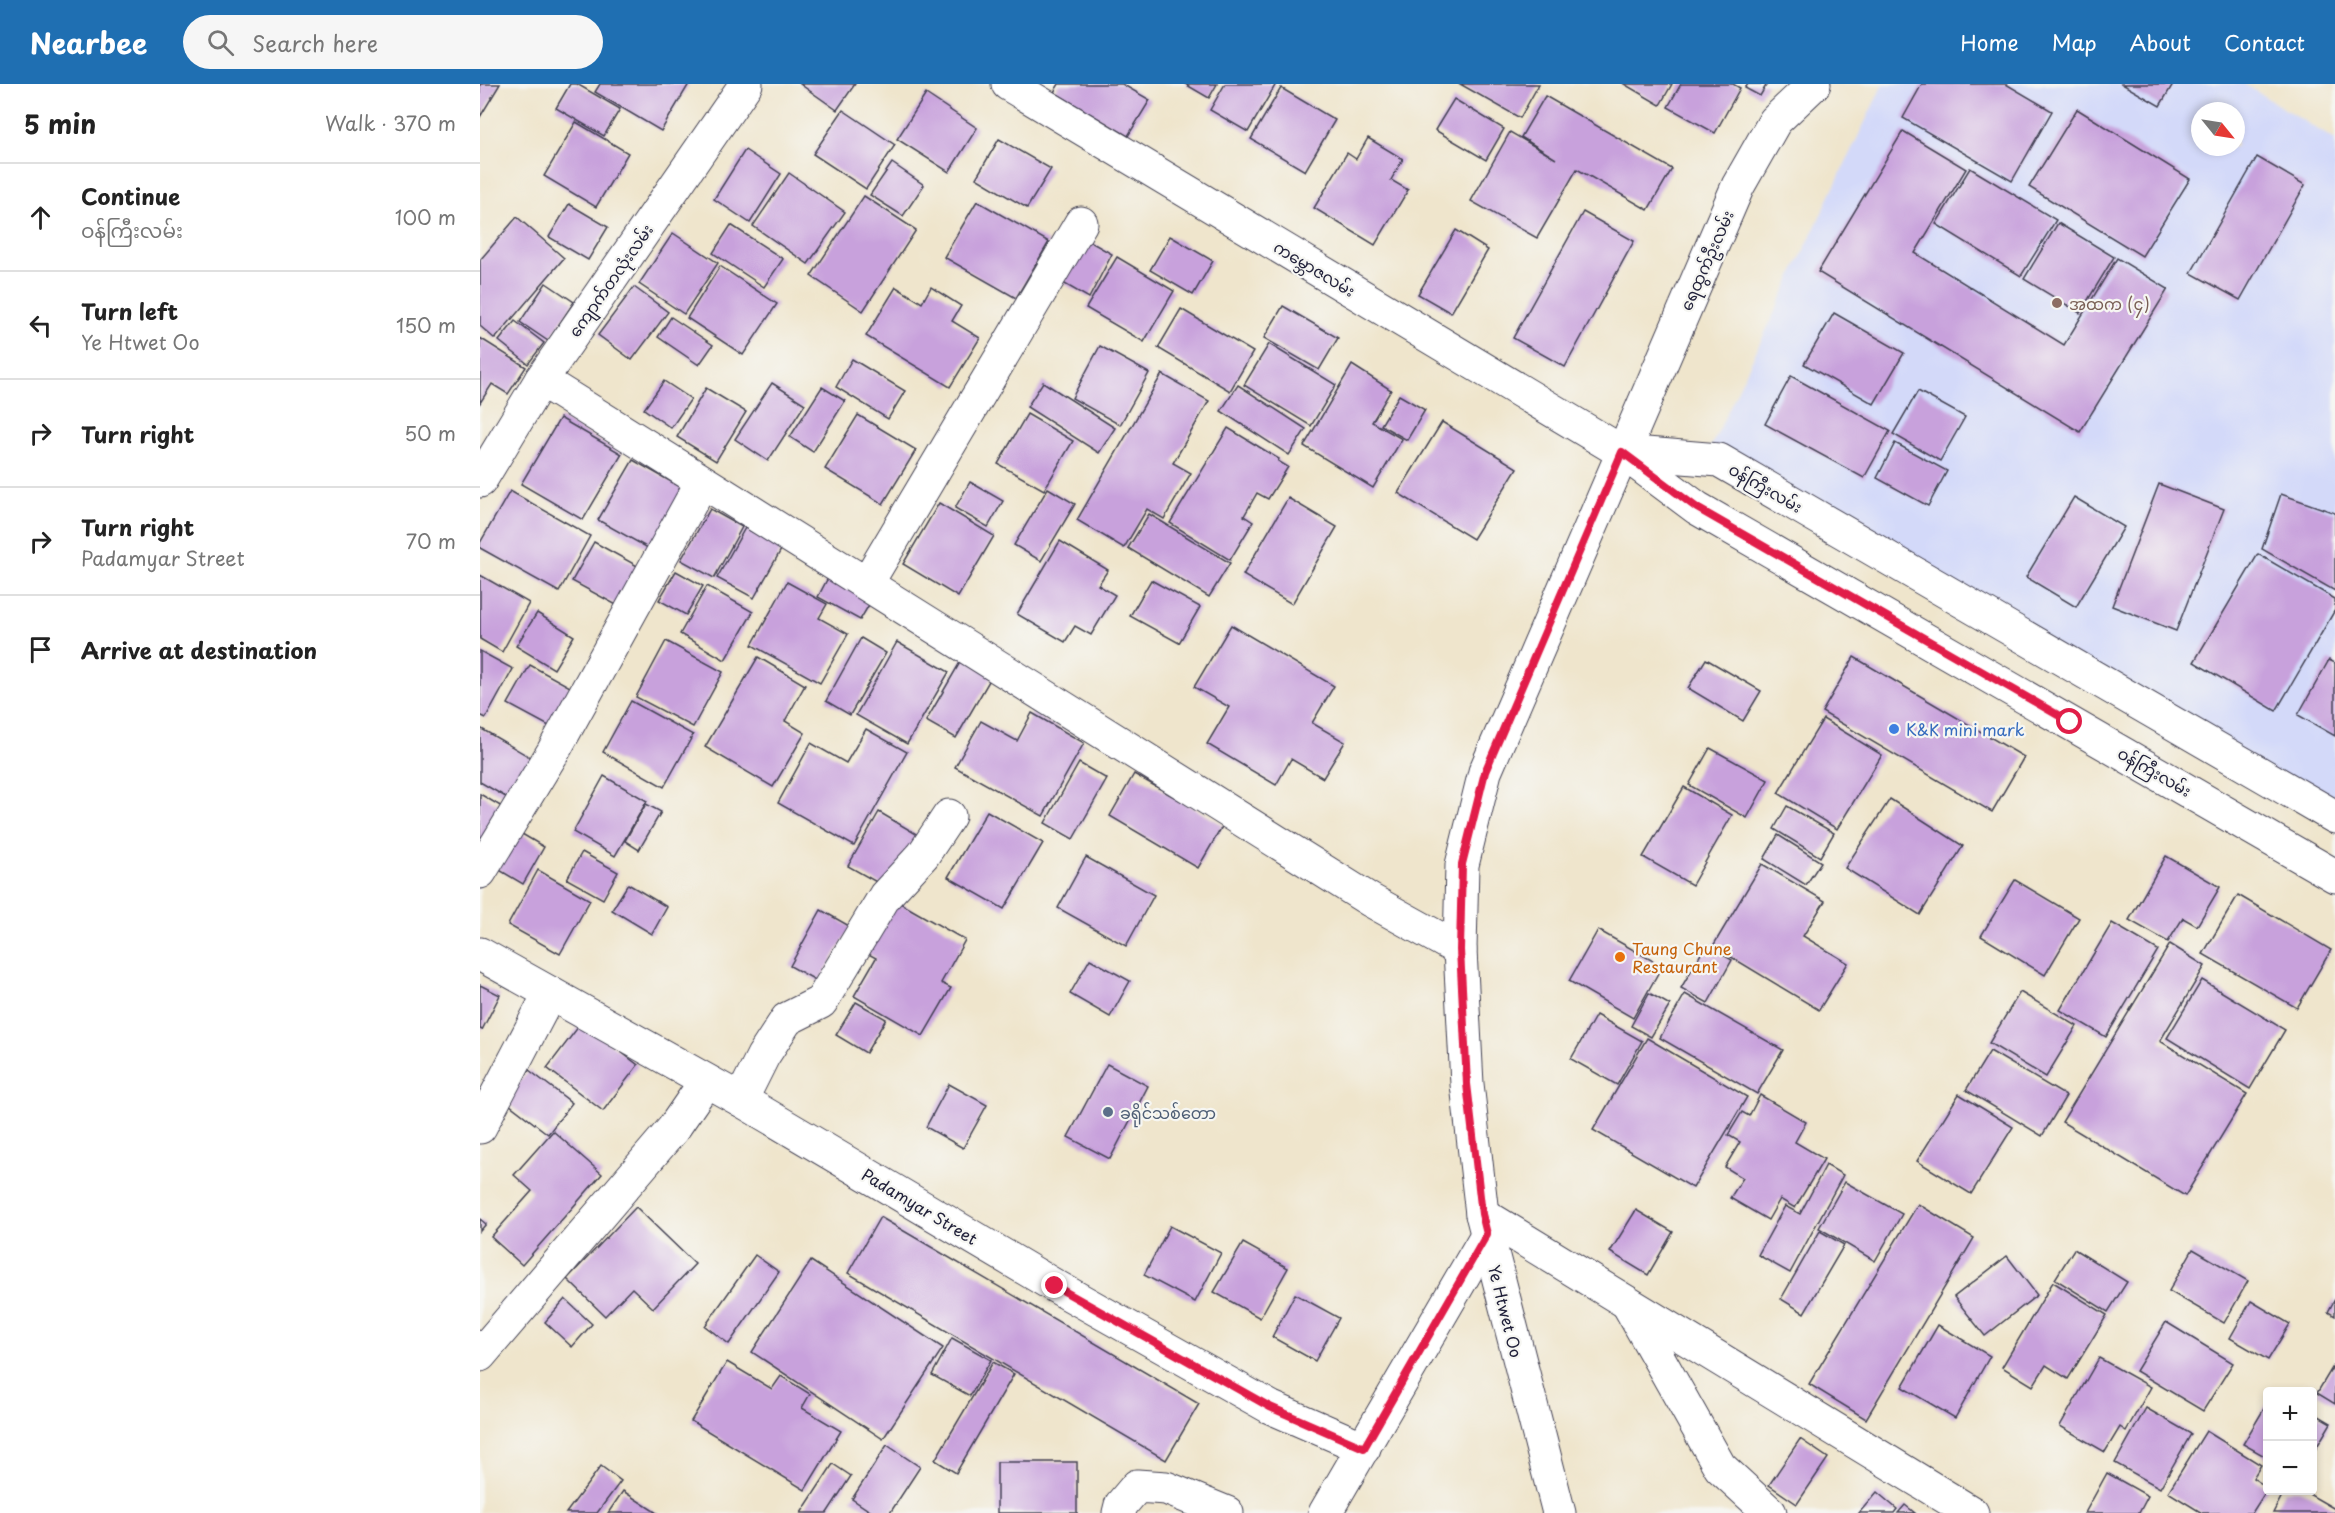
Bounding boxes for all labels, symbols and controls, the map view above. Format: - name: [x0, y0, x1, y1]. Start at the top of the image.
- search box: [183, 15, 603, 69]
- text: Nearbee: [30, 21, 147, 64]
- icon: search: [204, 26, 237, 59]
- text: Search here: [252, 26, 378, 59]
- text: Home: [1960, 26, 2019, 58]
- text: Map: [2052, 26, 2097, 58]
- text: About: [2130, 26, 2191, 58]
- text: Contact: [2224, 26, 2305, 58]
- north arrow: [2191, 102, 2245, 156]
- text: 5 min: [24, 104, 96, 143]
- text: Walk · 370 m: [325, 108, 456, 138]
- text: Continue: [81, 179, 180, 212]
- icon: ahead: [24, 201, 57, 234]
- text: 100 m: [395, 202, 456, 232]
- street label: ရေထွက်ဦးလမ်း: [1673, 206, 1742, 315]
- text: ဝန်ကြီးလမ်း: [81, 215, 183, 245]
- street label: ကျောက်တလုံးလမ်း: [562, 219, 661, 344]
- street label: ကမ္ဘောဇလမ်း: [1268, 234, 1360, 304]
- place label: အထက (၄): [2069, 291, 2150, 318]
- text: Turn left: [81, 294, 178, 327]
- marker: အထက (၄): [2050, 296, 2064, 310]
- icon: left: [24, 309, 57, 342]
- text: 150 m: [396, 310, 456, 340]
- text: Ye Htwet Oo: [81, 327, 199, 357]
- icon: right: [24, 417, 57, 450]
- text: Turn right: [81, 417, 194, 450]
- text: 50 m: [404, 418, 456, 448]
- street label: ဝန်ကြီးလမ်း: [1723, 456, 1807, 520]
- text: Turn right: [81, 510, 194, 543]
- icon: right: [24, 525, 57, 558]
- text: 70 m: [406, 526, 456, 556]
- text: Padamyar Street: [81, 543, 245, 573]
- icon: arrive: [24, 633, 57, 666]
- text: Arrive at destination: [81, 633, 317, 666]
- route start: [2056, 708, 2082, 734]
- place label: K&K mini mark: [1906, 717, 2025, 741]
- marker: K&K mini mark: [1887, 722, 1901, 736]
- street label: ဝန်ကြီးလမ်း: [2112, 740, 2196, 804]
- place label: Taung Chune Restaurant: [1632, 936, 1732, 978]
- marker: Taung Chune Restaurant: [1613, 950, 1627, 964]
- place label: ခရိုင်သစ်တော: [1120, 1100, 1216, 1128]
- marker: ခရိုင်သစ်တော: [1101, 1105, 1115, 1119]
- street label: Padamyar Street: [858, 1162, 983, 1250]
- street label: Ye Htwet Oo: [1483, 1262, 1529, 1360]
- route end: [1041, 1272, 1067, 1298]
- map controls: [2263, 1387, 2317, 1495]
- button: +: [2263, 1387, 2317, 1441]
- button: −: [2263, 1441, 2317, 1495]

